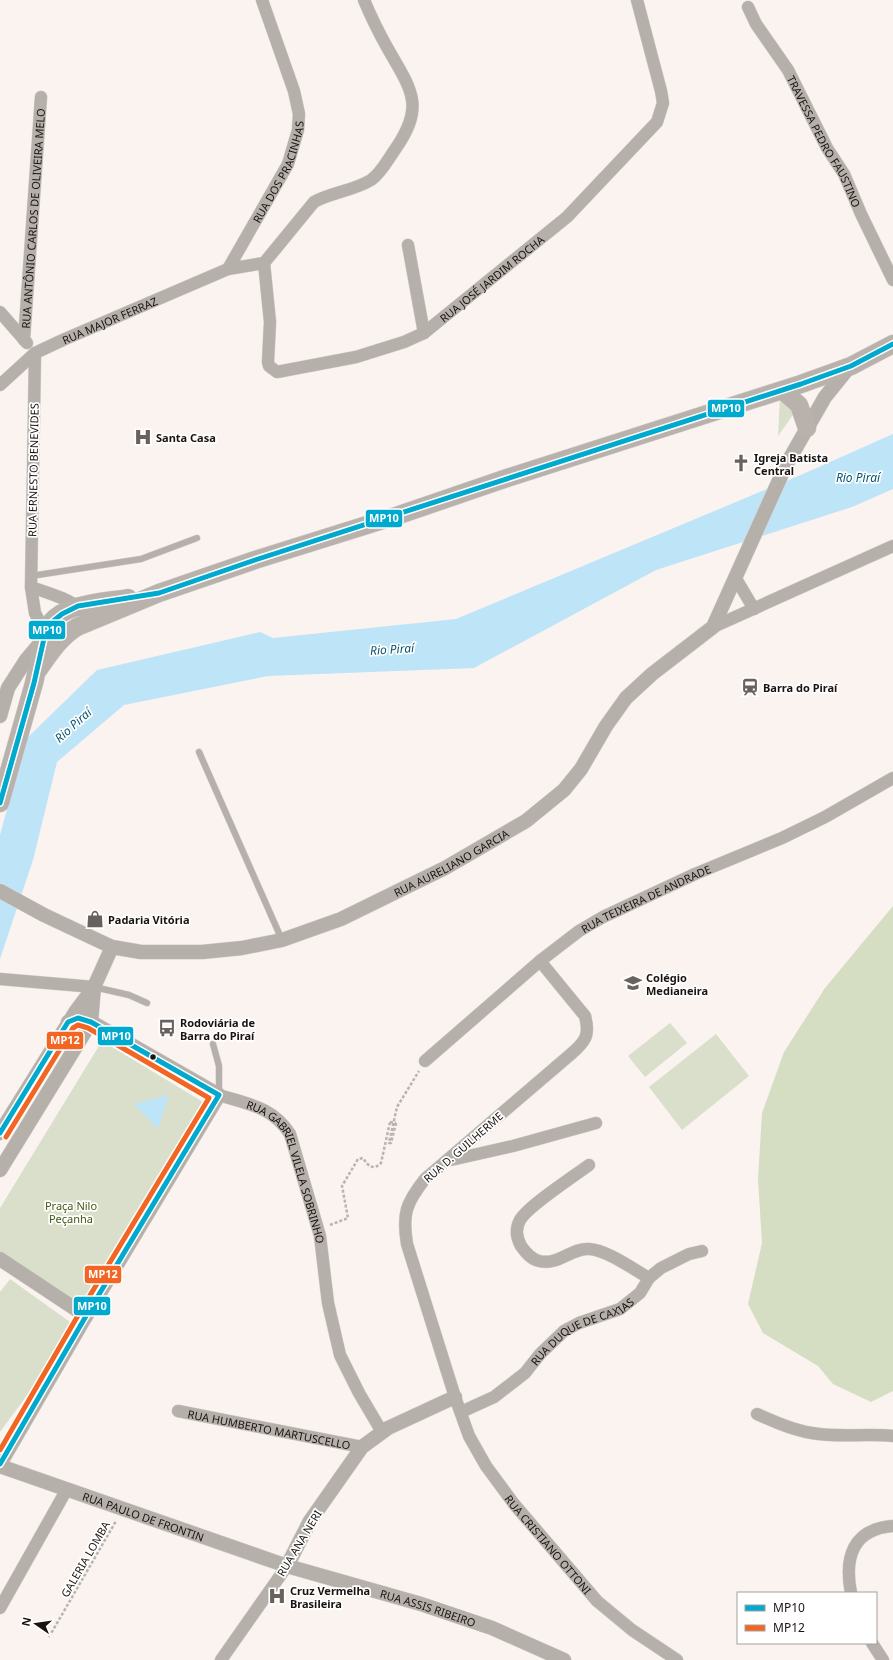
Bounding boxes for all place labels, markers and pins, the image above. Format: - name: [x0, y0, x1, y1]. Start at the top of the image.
- hospital icon: Santa Casa: [133, 427, 153, 447]
- place label: Santa Casa: [156, 430, 216, 445]
- place label: Igreja Batista Central: [754, 450, 828, 478]
- church icon: Igreja Batista Central: [731, 453, 751, 473]
- station icon: Barra do Piraí: [740, 677, 760, 697]
- place label: Barra do Piraí: [763, 680, 838, 695]
- shop icon: Padaria Vitória: [85, 909, 105, 929]
- place label: Padaria Vitória: [108, 912, 190, 927]
- place label: Colégio Medianeira: [646, 970, 708, 998]
- school or university icon: Colégio Medianeira: [623, 973, 643, 993]
- place label: Rodoviária de Barra do Piraí: [180, 1015, 255, 1043]
- bus stop icon: Rodoviária de Barra do Piraí: [157, 1018, 177, 1038]
- unlabelled marker: [148, 1052, 158, 1062]
- place label: Cruz Vermelha Brasileira: [290, 1583, 370, 1611]
- hospital icon: Cruz Vermelha Brasileira: [267, 1586, 287, 1606]

